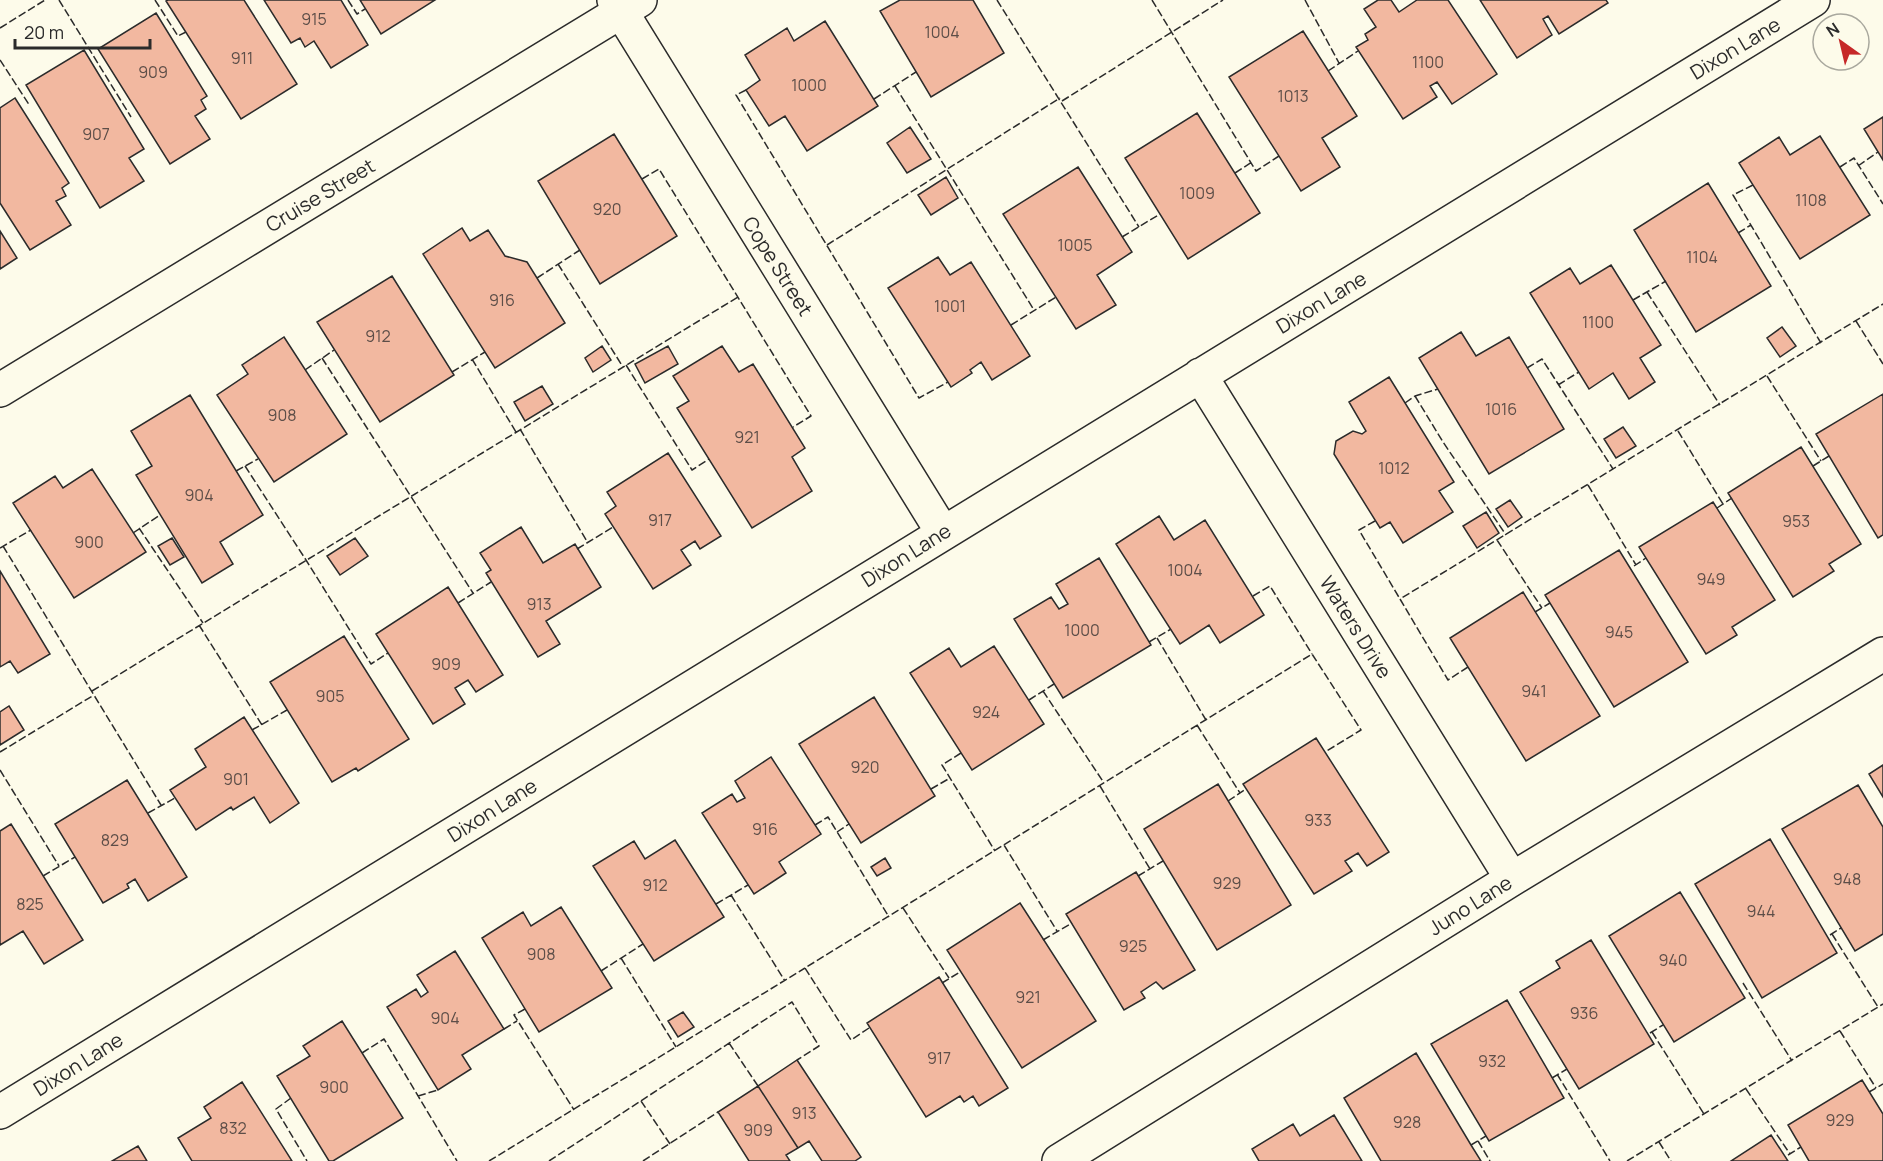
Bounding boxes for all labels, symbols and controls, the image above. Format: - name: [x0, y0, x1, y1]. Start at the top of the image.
- house number: 915: [301, 8, 327, 30]
- street label: Dixon Lane: [1685, 10, 1785, 86]
- scale bar: [15, 12, 150, 50]
- north arrow: [1811, 12, 1871, 72]
- text: N: [1822, 17, 1844, 42]
- text: 20 m: [24, 20, 64, 44]
- house number: 1004: [924, 21, 960, 43]
- house number: 911: [231, 47, 253, 69]
- house number: 1100: [1412, 51, 1444, 73]
- house number: 909: [138, 61, 168, 83]
- house number: 1000: [791, 74, 827, 96]
- house number: 1013: [1277, 85, 1309, 107]
- house number: 907: [82, 123, 110, 145]
- street label: Cruise Street: [260, 152, 380, 238]
- house number: 1009: [1179, 182, 1215, 204]
- house number: 1108: [1795, 189, 1827, 211]
- house number: 920: [593, 198, 621, 220]
- street label: Cope Street: [737, 211, 819, 321]
- house number: 1005: [1058, 234, 1093, 256]
- house number: 1104: [1686, 246, 1718, 268]
- street label: Dixon Lane: [1271, 264, 1371, 340]
- house number: 916: [489, 289, 515, 311]
- house number: 1001: [934, 295, 966, 317]
- house number: 1100: [1582, 311, 1614, 333]
- house number: 912: [365, 325, 391, 347]
- house number: 1016: [1485, 398, 1517, 420]
- house number: 908: [268, 404, 296, 426]
- house number: 921: [734, 426, 760, 448]
- house number: 1012: [1378, 457, 1410, 479]
- house number: 904: [184, 484, 214, 506]
- house number: 917: [648, 509, 672, 531]
- house number: 953: [1782, 510, 1810, 532]
- street label: Dixon Lane: [856, 517, 956, 593]
- house number: 900: [74, 531, 104, 553]
- house number: 1004: [1167, 559, 1203, 581]
- house number: 949: [1696, 568, 1726, 590]
- street label: Waters Drive: [1314, 571, 1398, 683]
- house number: 913: [526, 593, 552, 615]
- house number: 1000: [1064, 619, 1100, 641]
- house number: 945: [1605, 621, 1633, 643]
- house number: 909: [431, 653, 461, 675]
- house number: 941: [1521, 680, 1547, 702]
- house number: 905: [316, 685, 344, 707]
- house number: 924: [972, 701, 1000, 723]
- house number: 920: [851, 756, 879, 778]
- house number: 901: [223, 768, 249, 790]
- street label: Dixon Lane: [442, 772, 542, 848]
- house number: 933: [1304, 809, 1332, 831]
- house number: 916: [752, 818, 778, 840]
- house number: 829: [101, 829, 129, 851]
- house number: 948: [1833, 868, 1861, 890]
- street label: Juno Lane: [1423, 869, 1517, 941]
- house number: 929: [1213, 872, 1241, 894]
- house number: 912: [642, 874, 668, 896]
- house number: 825: [16, 893, 44, 915]
- house number: 944: [1747, 900, 1775, 922]
- house number: 925: [1119, 935, 1147, 957]
- house number: 908: [527, 943, 555, 965]
- house number: 940: [1658, 949, 1688, 971]
- house number: 921: [1015, 986, 1041, 1008]
- house number: 936: [1570, 1002, 1598, 1024]
- house number: 904: [430, 1007, 460, 1029]
- street label: Dixon Lane: [28, 1026, 128, 1102]
- house number: 917: [927, 1047, 951, 1069]
- house number: 932: [1478, 1050, 1506, 1072]
- house number: 900: [319, 1076, 349, 1098]
- house number: 913: [791, 1102, 817, 1124]
- house number: 929: [1826, 1109, 1854, 1131]
- house number: 928: [1393, 1111, 1421, 1133]
- house number: 832: [219, 1117, 247, 1139]
- house number: 909: [743, 1119, 773, 1141]

